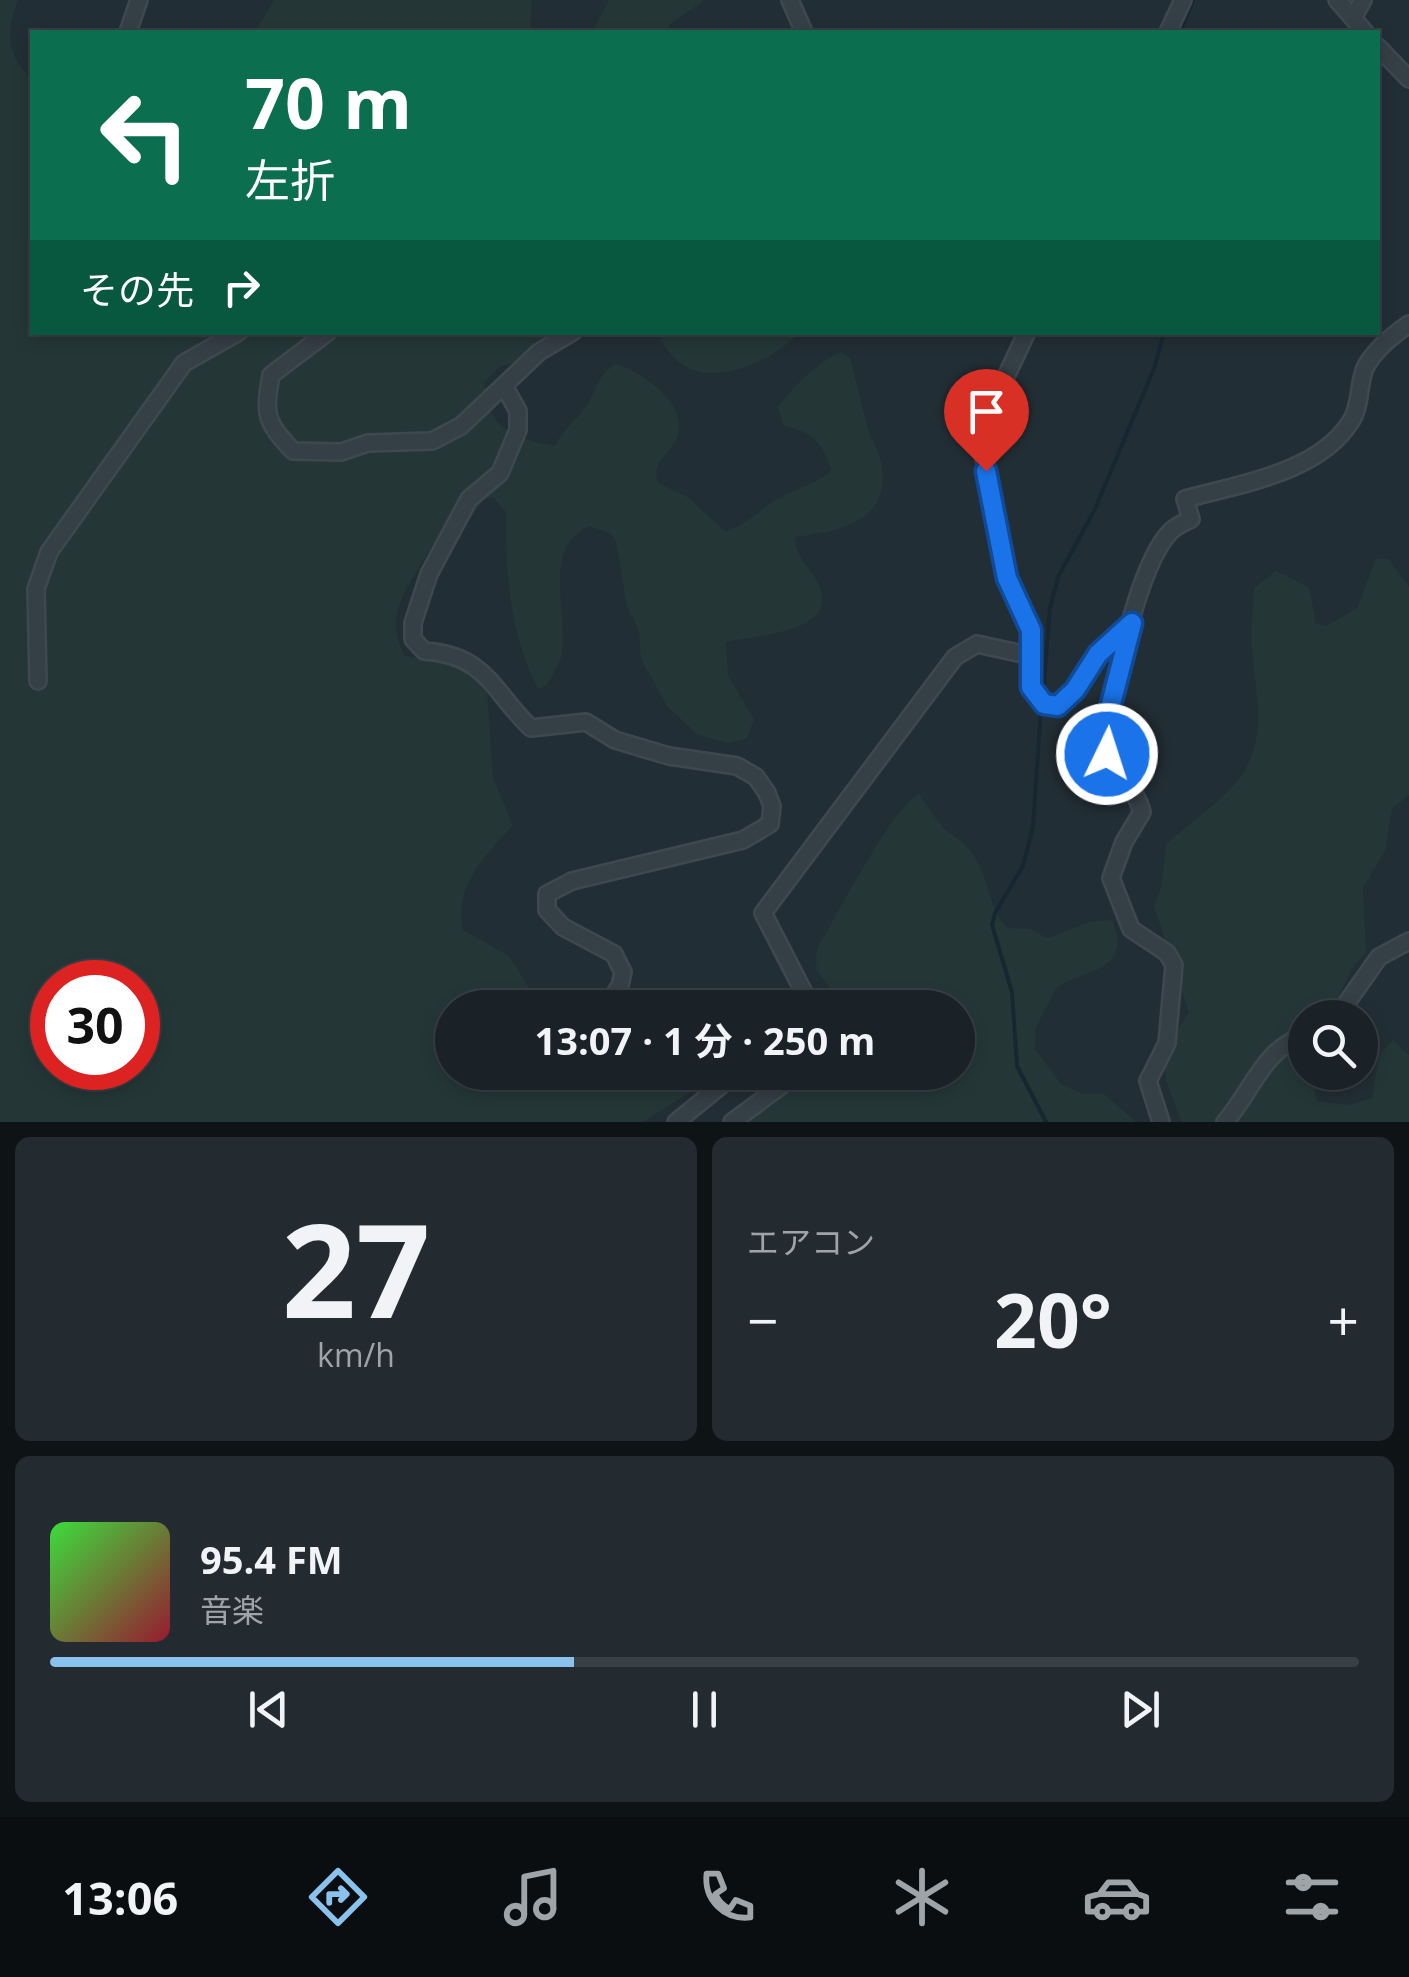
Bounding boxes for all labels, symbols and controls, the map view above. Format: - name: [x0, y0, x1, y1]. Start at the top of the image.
- text: 70 m: [245, 54, 412, 150]
- icon: left: [80, 70, 210, 200]
- text: 左折: [245, 149, 335, 210]
- icon: right: [214, 260, 269, 315]
- text: その先: [80, 263, 194, 315]
- pin: [944, 369, 1029, 472]
- icon: arrive: [959, 384, 1014, 439]
- position arrow: [1055, 702, 1159, 806]
- speed limit sign: 30: [30, 960, 160, 1090]
- map controls: [1288, 1000, 1378, 1090]
- button: search: [1288, 1000, 1378, 1090]
- text: 13:07 · 1 分 · 250 m: [535, 1014, 875, 1066]
- text: 27: [282, 1179, 430, 1356]
- text: エアコン: [747, 1220, 875, 1263]
- text: 20°: [994, 1268, 1112, 1370]
- text: −: [747, 1282, 778, 1357]
- text: +: [1328, 1282, 1359, 1357]
- text: km/h: [317, 1333, 395, 1376]
- text: 95.4 FM: [200, 1533, 343, 1585]
- text: 音楽: [200, 1588, 264, 1631]
- icon: previous: [241, 1682, 296, 1737]
- icon: pause: [677, 1682, 732, 1737]
- icon: next: [1113, 1682, 1168, 1737]
- icon: directions: [303, 1862, 373, 1932]
- icon: music: [498, 1862, 568, 1932]
- icon: phone: [692, 1862, 762, 1932]
- icon: climate: [887, 1862, 957, 1932]
- icon: car: [1082, 1862, 1152, 1932]
- icon: filters: [1277, 1862, 1347, 1932]
- text: 13:06: [62, 1867, 178, 1928]

